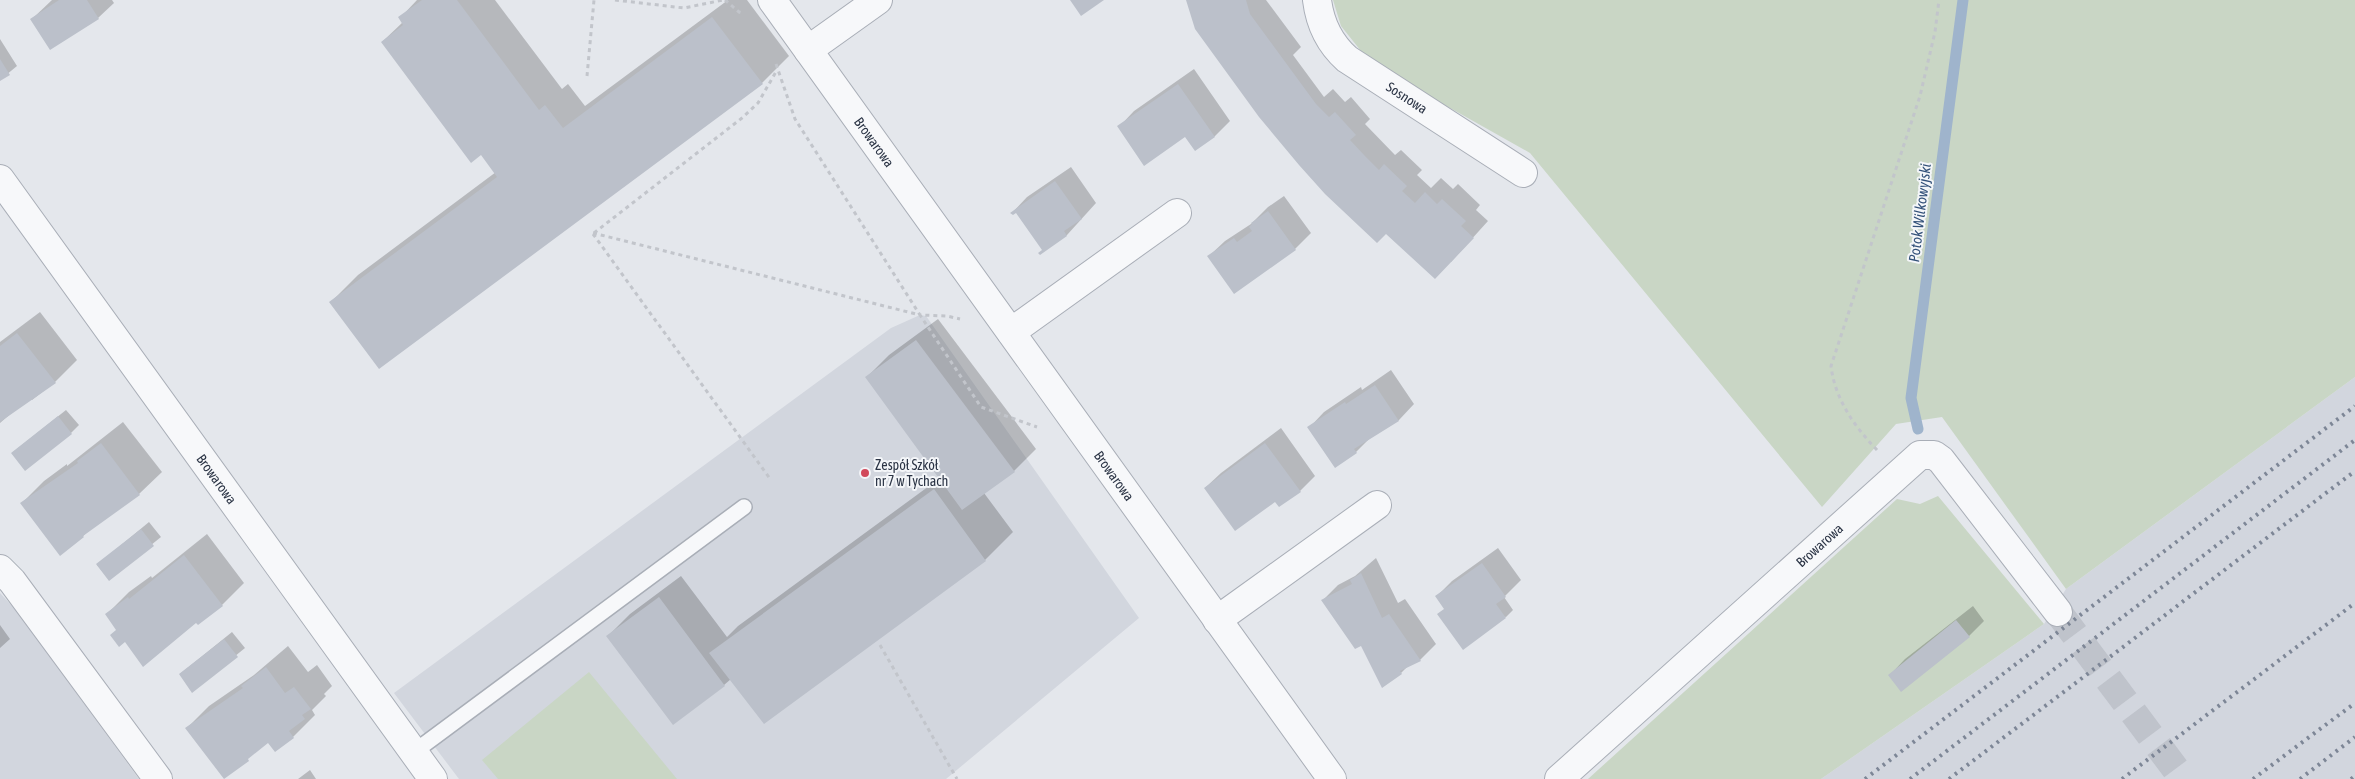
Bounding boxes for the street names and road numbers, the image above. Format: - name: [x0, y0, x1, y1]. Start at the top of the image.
- street label: Sosnowa: [1383, 79, 1430, 117]
- street label: Browarowa: [851, 114, 897, 170]
- street label: Browarowa: [1091, 448, 1137, 504]
- street label: Browarowa: [193, 451, 240, 507]
- street label: Browarowa: [1793, 520, 1846, 570]

